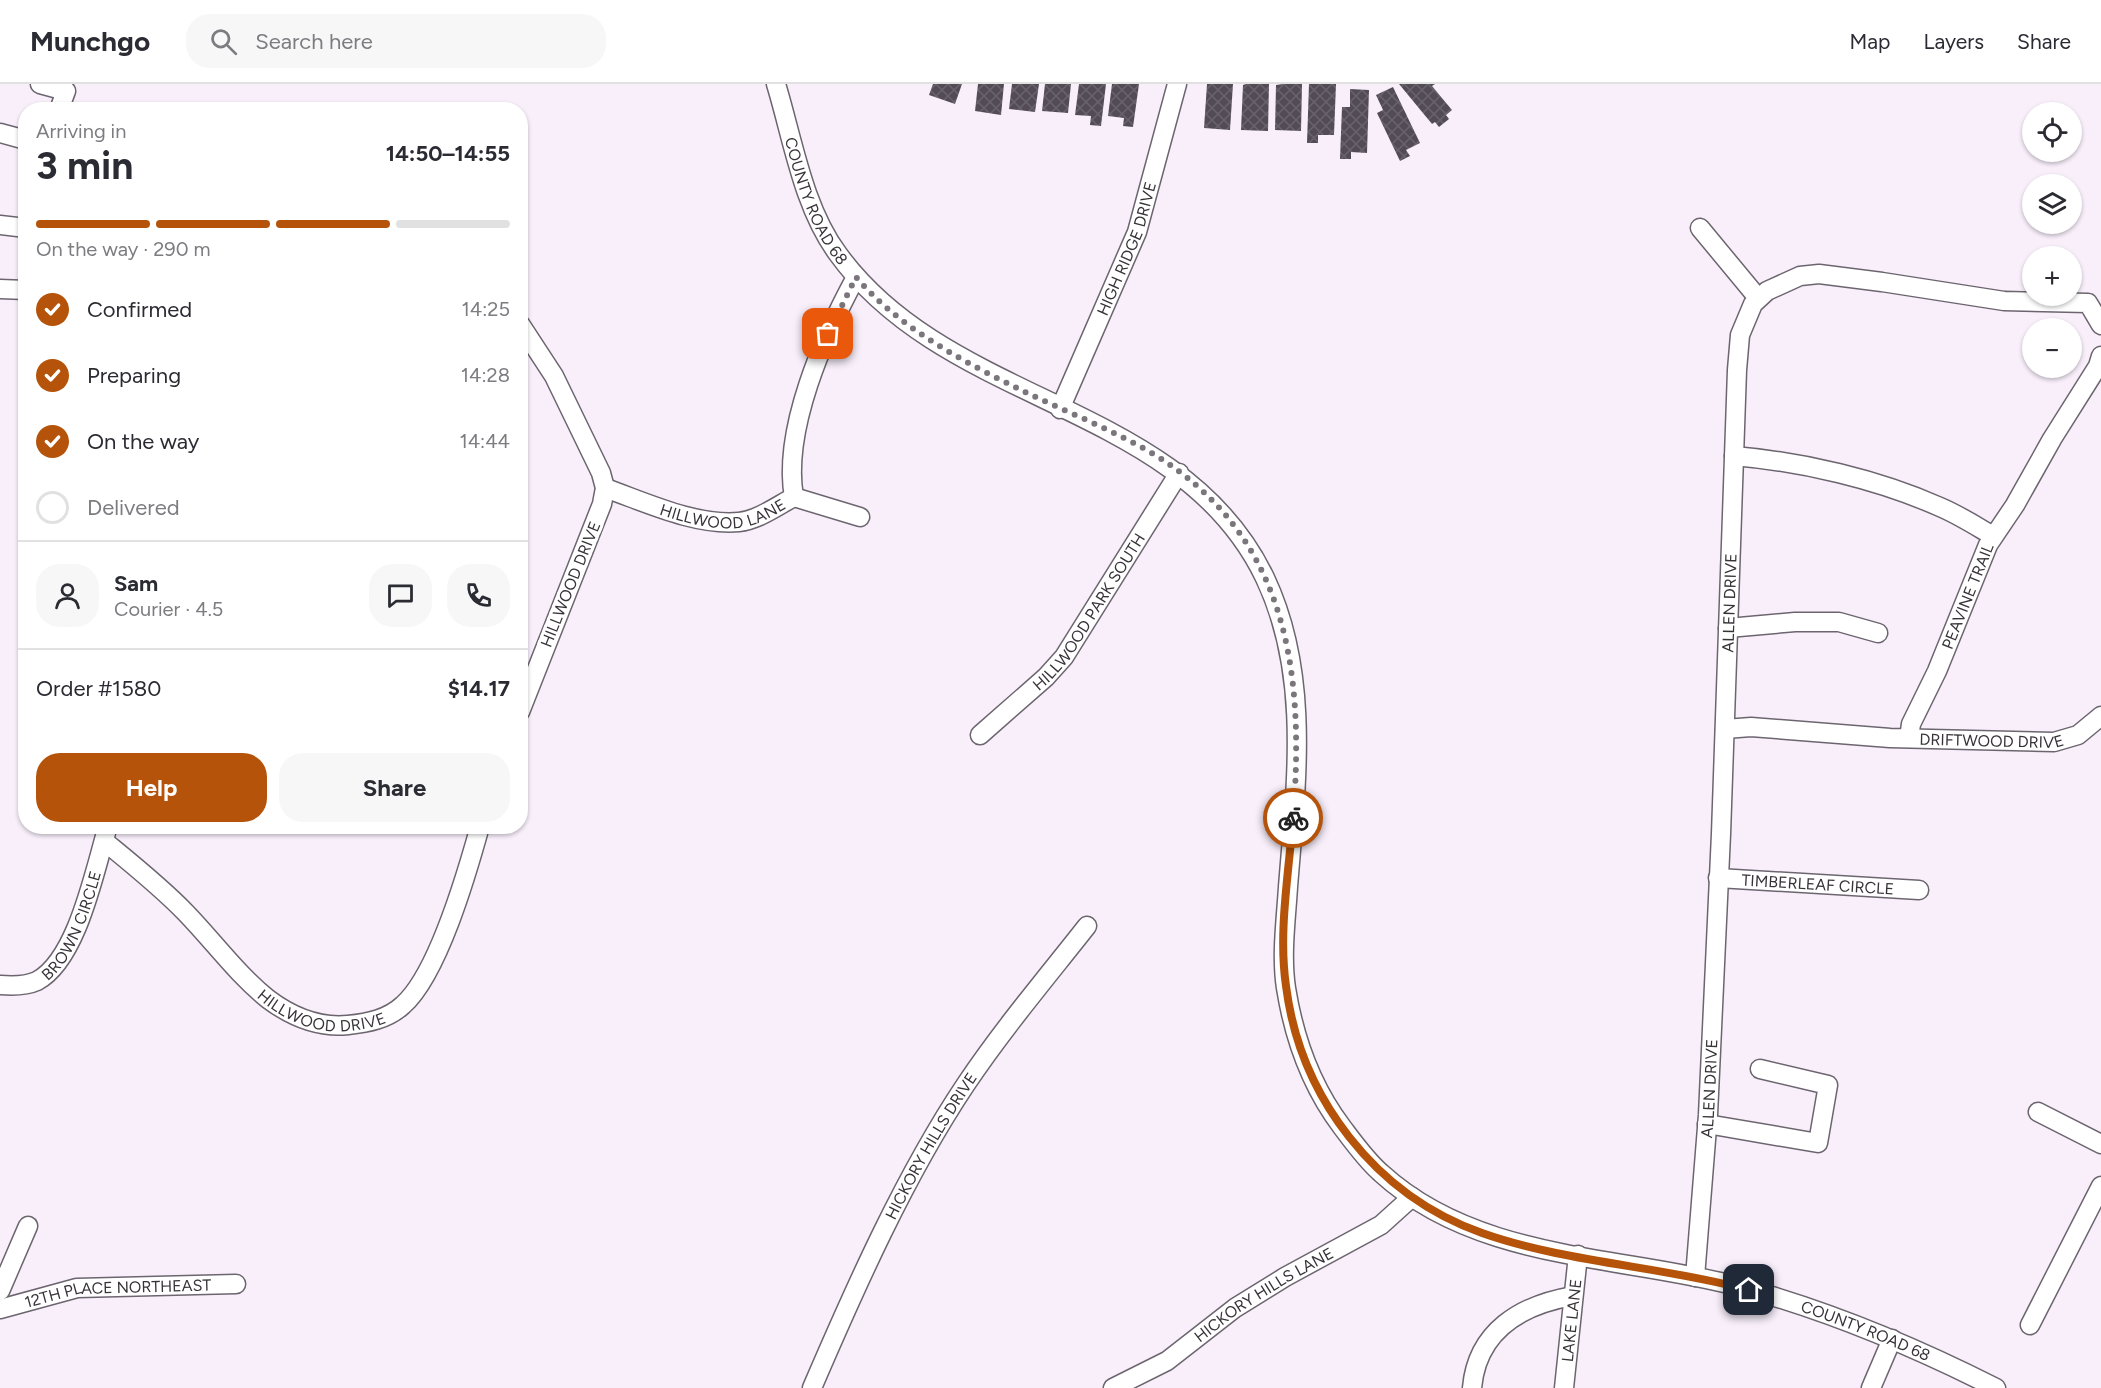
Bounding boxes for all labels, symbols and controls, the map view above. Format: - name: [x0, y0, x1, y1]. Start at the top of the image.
- search box: [186, 14, 606, 68]
- text: Munchgo: [30, 24, 150, 58]
- icon: search: [207, 25, 240, 58]
- text: Search here: [255, 28, 373, 55]
- text: Map: [1850, 29, 1890, 54]
- text: Layers: [1923, 29, 1984, 54]
- text: Share: [2017, 29, 2071, 54]
- map controls: [2022, 102, 2082, 378]
- button: locate: [2022, 102, 2082, 162]
- text: Arriving in: [36, 119, 126, 143]
- street label: COUNTY ROAD 68: [781, 135, 852, 269]
- text: 14:50–14:55: [386, 140, 510, 167]
- text: 3 min: [36, 142, 133, 189]
- button: layers: [2022, 174, 2082, 234]
- street label: HIGH RIDGE DRIVE: [1093, 180, 1160, 318]
- text: On the way · 290 m: [36, 237, 210, 261]
- button: +: [2022, 246, 2082, 306]
- icon: check: [36, 293, 69, 326]
- text: Confirmed: [87, 296, 192, 323]
- text: 14:25: [462, 297, 510, 321]
- pin: [802, 308, 853, 359]
- icon: bag: [811, 317, 844, 350]
- button: −: [2022, 318, 2082, 378]
- icon: check: [36, 359, 69, 392]
- text: Preparing: [87, 362, 181, 389]
- text: 14:28: [461, 363, 510, 387]
- icon: check: [36, 425, 69, 458]
- text: On the way: [87, 428, 199, 455]
- text: 14:44: [459, 429, 510, 453]
- text: Delivered: [87, 494, 180, 521]
- street label: HILLWOOD LANE: [658, 495, 789, 533]
- street label: HILLWOOD DRIVE: [537, 518, 604, 650]
- street label: HILLWOOD PARK SOUTH: [1029, 530, 1149, 694]
- street label: PEAVINE TRAIL: [1938, 540, 1998, 652]
- street label: ALLEN DRIVE: [1718, 553, 1741, 653]
- button: person: [36, 564, 99, 627]
- button: chat: [369, 564, 432, 627]
- button: phone: [447, 564, 510, 627]
- text: Sam: [114, 570, 158, 597]
- text: Courier · 4.5: [114, 597, 223, 621]
- text: Order #1580: [36, 675, 161, 702]
- text: $14.17: [448, 675, 510, 702]
- street label: DRIFTWOOD DRIVE: [1919, 730, 2066, 752]
- button: Help: [36, 753, 267, 822]
- button: Share: [279, 753, 510, 822]
- courier: [1263, 788, 1323, 848]
- icon: bike: [1277, 802, 1310, 835]
- street label: BROWN CIRCLE: [38, 869, 105, 984]
- street label: TIMBERLEAF CIRCLE: [1741, 870, 1895, 898]
- street label: HILLWOOD DRIVE: [254, 986, 388, 1036]
- street label: ALLEN DRIVE: [1697, 1039, 1722, 1139]
- street label: HICKORY HILLS DRIVE: [881, 1069, 981, 1223]
- street label: HICKORY HILLS LANE: [1191, 1244, 1337, 1346]
- pin: [1723, 1264, 1774, 1315]
- icon: home: [1732, 1273, 1765, 1306]
- street label: 12TH PLACE NORTHEAST: [23, 1276, 212, 1312]
- street label: LAKE LANE: [1558, 1278, 1585, 1363]
- street label: COUNTY ROAD 68: [1799, 1297, 1933, 1365]

